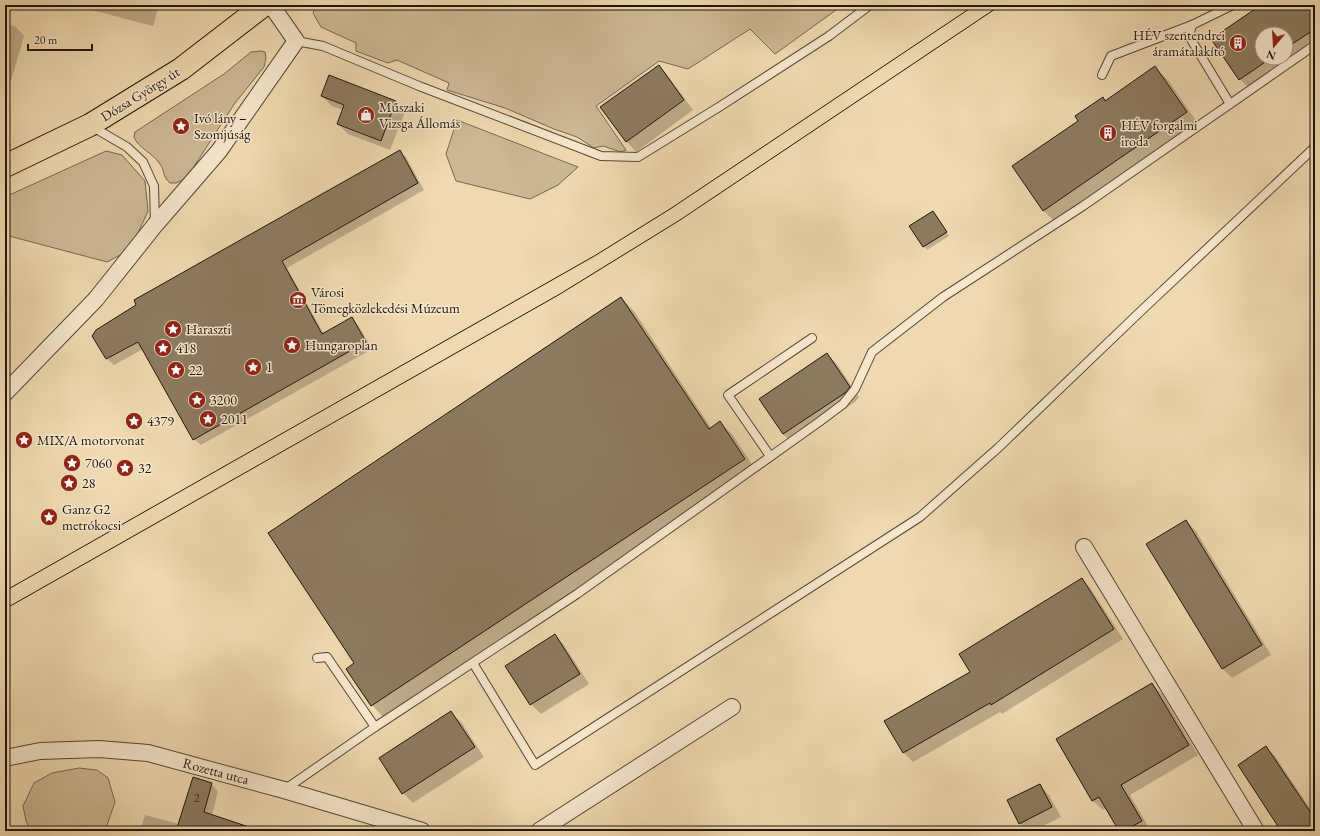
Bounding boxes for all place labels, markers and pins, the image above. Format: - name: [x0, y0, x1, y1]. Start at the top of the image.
- place label: HÉV szentendrei áramátalakító: [1133, 26, 1226, 60]
- building icon: HÉV szentendrei áramátalakító: [1228, 33, 1248, 53]
- place label: Műszaki Vizsga Állomás: [379, 98, 461, 132]
- shop icon: Műszaki Vizsga Állomás: [356, 105, 376, 125]
- place label: Ivó lány – Szomjúság: [194, 109, 251, 143]
- place icon: Ivó lány – Szomjúság: [171, 116, 191, 136]
- place label: HÉV forgalmi iroda: [1121, 116, 1198, 150]
- building icon: HÉV forgalmi iroda: [1098, 123, 1118, 143]
- place label: Városi Tömegközlekedési Múzeum: [311, 283, 460, 317]
- museum icon: Városi Tömegközlekedési Múzeum: [288, 290, 308, 310]
- place icon: Haraszti: [163, 319, 183, 339]
- place label: Haraszti: [186, 320, 231, 338]
- place icon: Hungaroplan: [282, 335, 302, 355]
- place label: Hungaroplan: [305, 336, 378, 354]
- place icon: 418: [153, 338, 173, 358]
- place label: 418: [176, 339, 196, 357]
- place icon: 1: [243, 357, 263, 377]
- place label: 1: [266, 358, 273, 376]
- place icon: 22: [166, 360, 186, 380]
- place label: 22: [189, 361, 203, 379]
- place icon: 3200: [187, 390, 207, 410]
- place label: 3200: [210, 391, 237, 409]
- place icon: 2011: [198, 409, 218, 429]
- place label: 2011: [221, 410, 248, 428]
- place icon: 4379: [124, 411, 144, 431]
- place label: 4379: [147, 412, 174, 430]
- place icon: MIX/A motorvonat: [14, 430, 34, 450]
- place label: MIX/A motorvonat: [37, 431, 145, 449]
- place icon: 7060: [62, 453, 82, 473]
- place label: 7060: [85, 454, 112, 472]
- place icon: 32: [115, 458, 135, 478]
- place label: 32: [138, 459, 152, 477]
- place icon: 28: [59, 473, 79, 493]
- place label: 28: [82, 474, 96, 492]
- place label: Ganz G2 metrókocsi: [62, 500, 122, 534]
- place icon: Ganz G2 metrókocsi: [39, 507, 59, 527]

